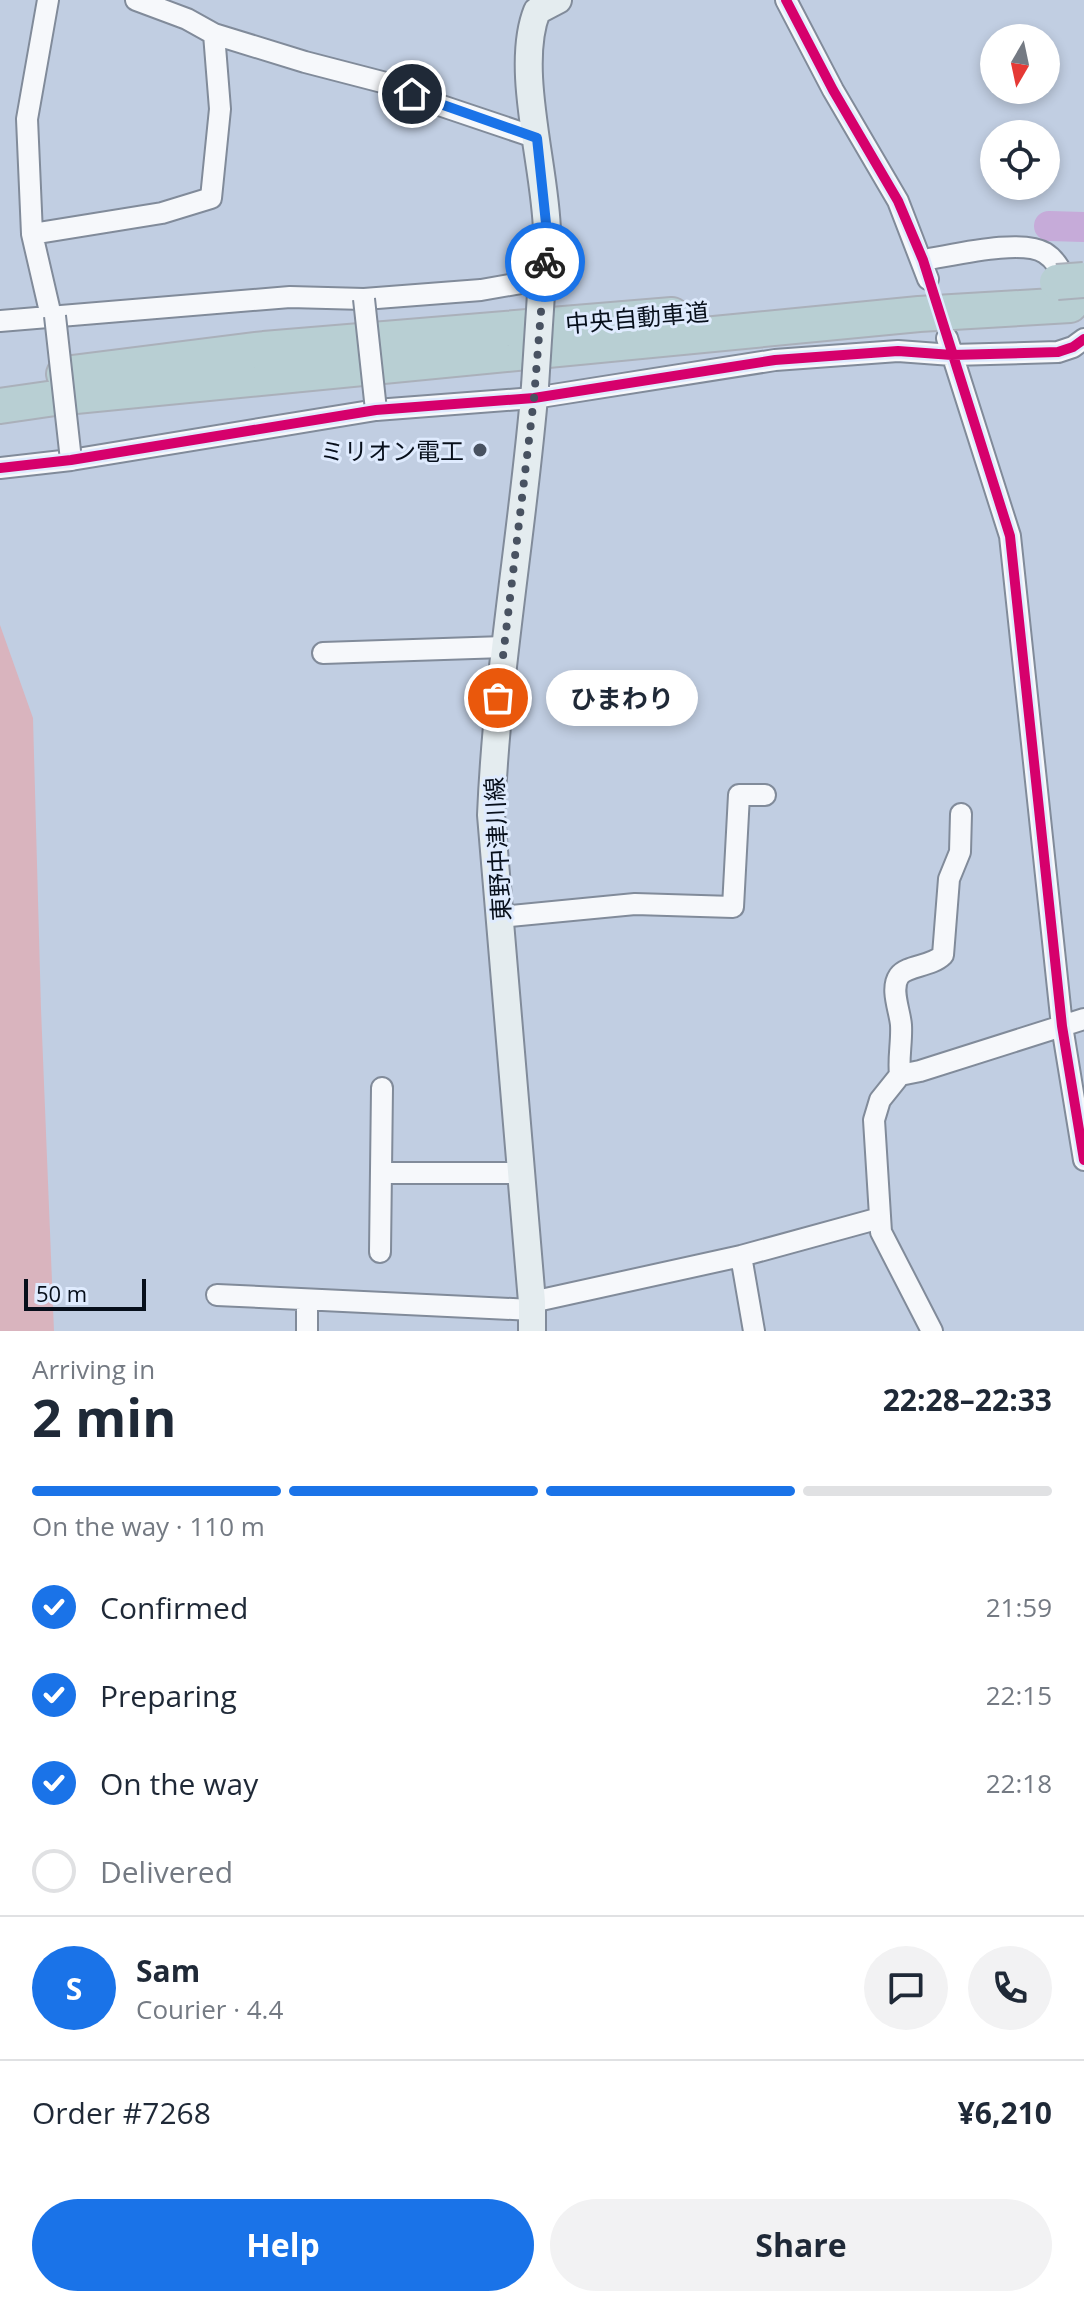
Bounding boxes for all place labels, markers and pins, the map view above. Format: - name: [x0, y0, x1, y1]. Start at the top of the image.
- pin: [378, 60, 446, 128]
- place label: ミリオン電工: [320, 434, 464, 467]
- marker: ミリオン電工: [471, 441, 489, 459]
- pin: [464, 664, 532, 732]
- callout: ひまわり: [546, 670, 698, 726]

